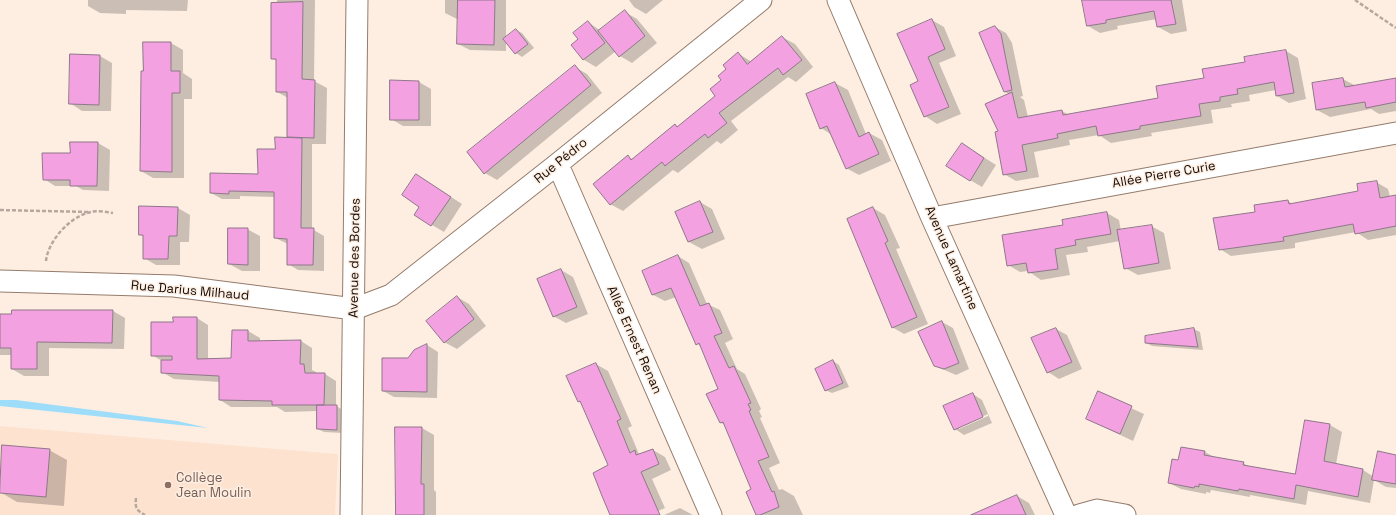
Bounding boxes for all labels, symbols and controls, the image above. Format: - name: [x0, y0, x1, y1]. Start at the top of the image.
- street label: Rue Pédro: [531, 135, 591, 187]
- street label: Allée Pierre Curie: [1111, 158, 1217, 192]
- street label: Avenue des Bordes: [346, 198, 364, 318]
- street label: Avenue Lamartine: [921, 204, 981, 312]
- street label: Rue Darius Milhaud: [130, 278, 250, 304]
- street label: Allée Ernest Renan: [603, 284, 665, 396]
- place label: Collège Jean Moulin: [176, 470, 251, 501]
- marker: Collège Jean Moulin: [163, 480, 173, 490]

